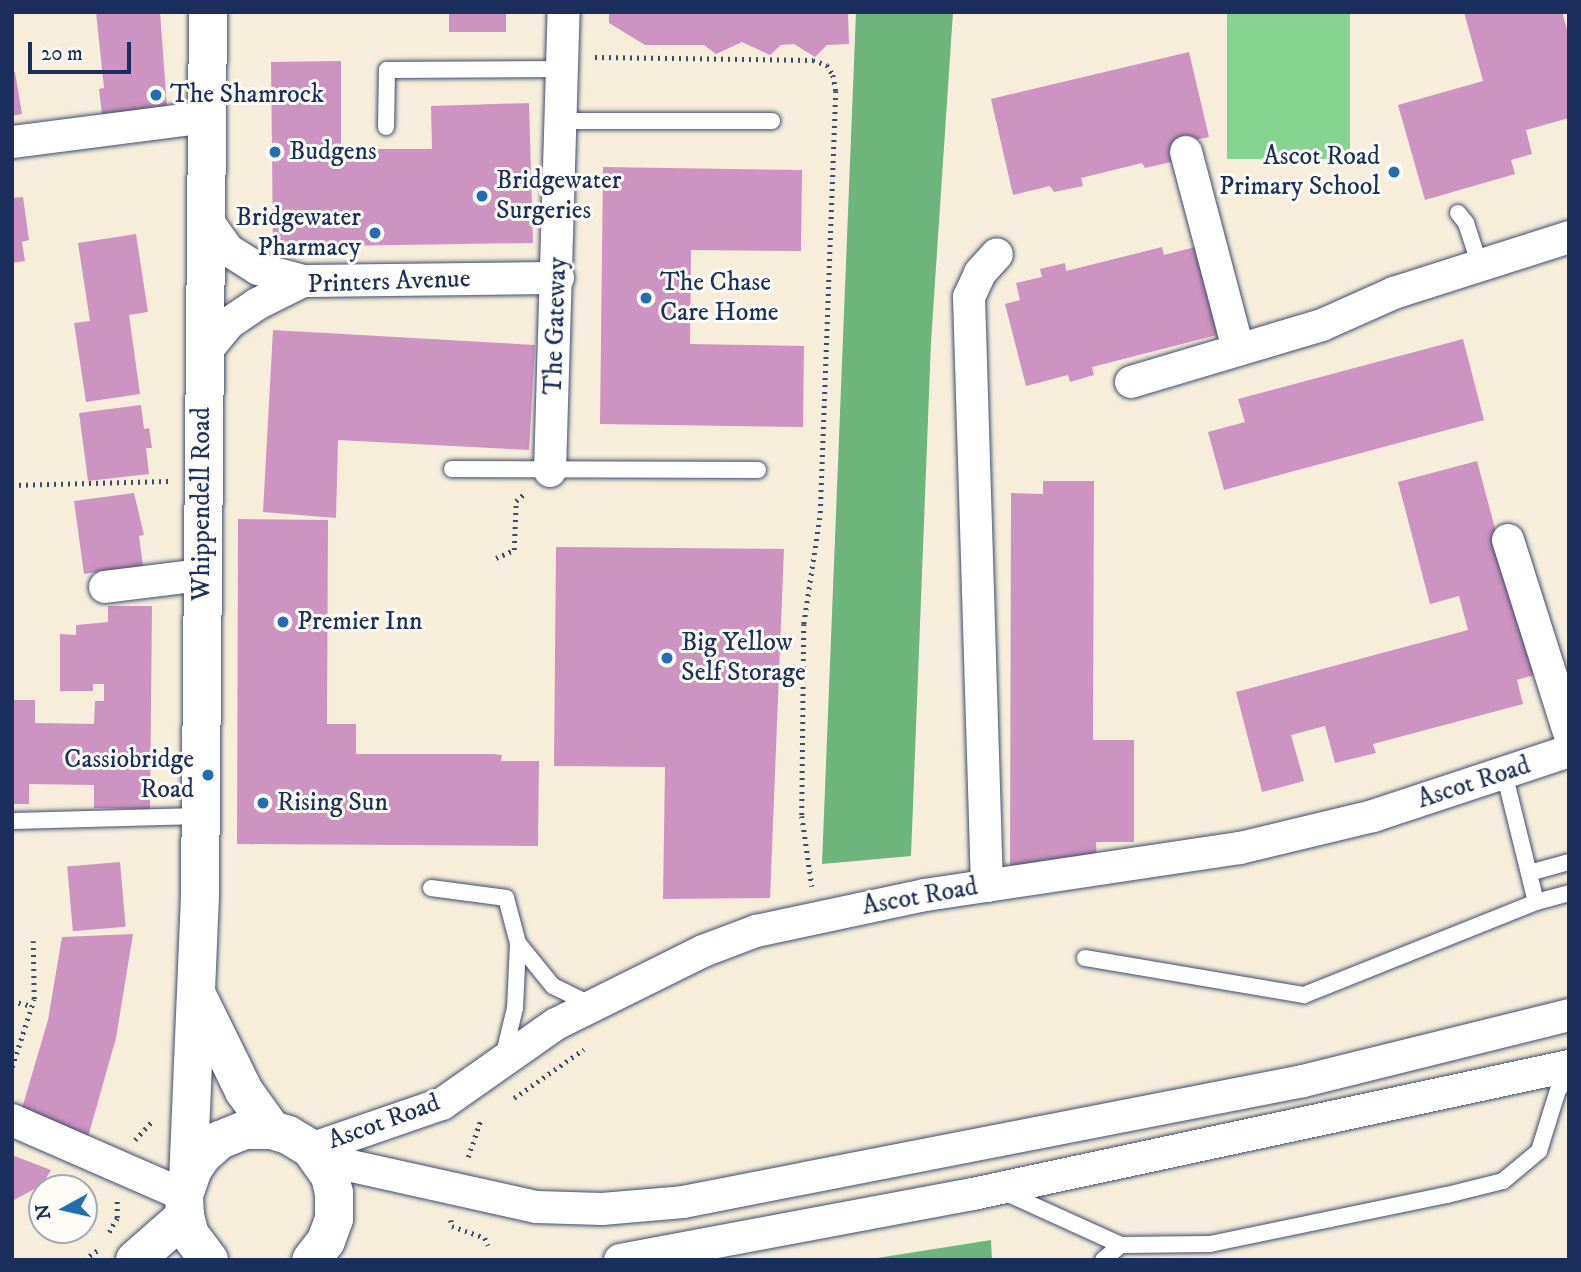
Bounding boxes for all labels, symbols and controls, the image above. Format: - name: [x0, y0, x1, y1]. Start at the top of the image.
- scale bar: [32, 28, 135, 72]
- text: 20 m: [41, 41, 83, 67]
- place label: The Shamrock: [170, 79, 324, 111]
- marker: The Shamrock: [148, 87, 164, 103]
- place label: Budgens: [289, 136, 377, 168]
- place label: Ascot Road Primary School: [1219, 141, 1380, 202]
- marker: Budgens: [267, 144, 283, 160]
- marker: Ascot Road Primary School: [1386, 164, 1402, 180]
- place label: Bridgewater Surgeries: [496, 165, 621, 227]
- marker: Bridgewater Surgeries: [474, 188, 490, 204]
- place label: Bridgewater Pharmacy: [236, 202, 361, 264]
- marker: Bridgewater Pharmacy: [367, 225, 383, 241]
- street label: The Gateway: [538, 257, 574, 395]
- street label: Printers Avenue: [307, 264, 471, 300]
- place label: The Chase Care Home: [660, 267, 779, 328]
- marker: The Chase Care Home: [638, 290, 654, 306]
- street label: Whippendell Road: [186, 407, 218, 601]
- place label: Premier Inn: [297, 606, 423, 638]
- marker: Premier Inn: [275, 614, 291, 630]
- place label: Big Yellow Self Storage: [681, 627, 806, 688]
- marker: Big Yellow Self Storage: [659, 650, 675, 666]
- place label: Cassiobridge Road: [64, 744, 194, 806]
- street label: Ascot Road: [1414, 750, 1534, 816]
- marker: Cassiobridge Road: [200, 767, 216, 783]
- place label: Rising Sun: [277, 787, 388, 819]
- marker: Rising Sun: [255, 795, 271, 811]
- street label: Ascot Road: [860, 871, 980, 923]
- street label: Ascot Road: [324, 1087, 444, 1157]
- north arrow: [28, 1174, 98, 1244]
- text: N: [31, 1202, 56, 1221]

